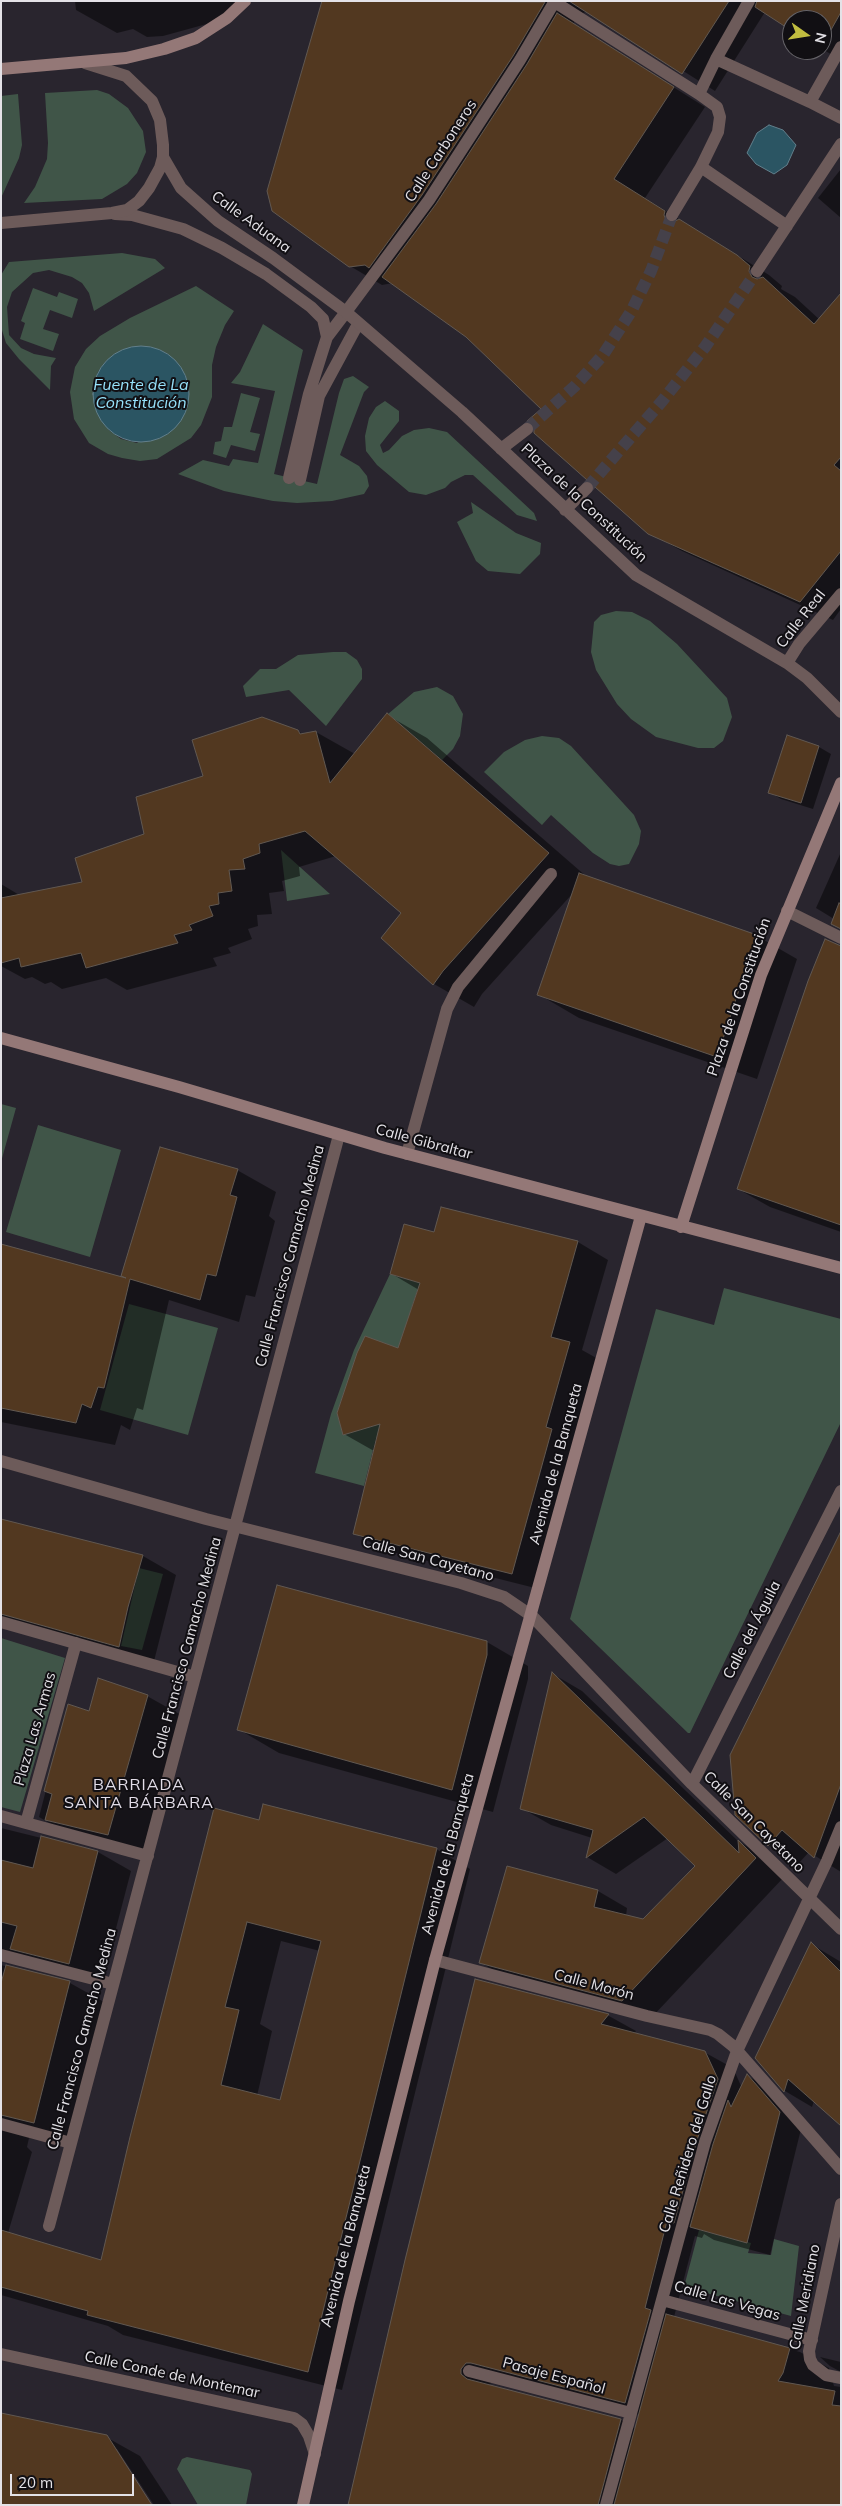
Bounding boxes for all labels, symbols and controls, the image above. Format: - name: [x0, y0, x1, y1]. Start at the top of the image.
- north arrow: [782, 10, 832, 60]
- text: N: [811, 31, 831, 45]
- street label: Calle Carboneros: [401, 96, 481, 206]
- street label: Calle Aduana: [208, 187, 294, 257]
- water label: Fuente de La Constitución: [93, 375, 189, 413]
- street label: Plaza de la Constitución: [517, 440, 651, 566]
- street label: Calle Real: [773, 586, 829, 652]
- street label: Plaza de la Constitución: [703, 916, 775, 1078]
- street label: Calle Gibraltar: [374, 1120, 474, 1164]
- street label: Calle Francisco Camacho Medina: [252, 1143, 328, 1369]
- street label: Avenida de la Banqueta: [526, 1381, 586, 1547]
- street label: Calle San Cayetano: [360, 1533, 496, 1585]
- street label: Calle Francisco Camacho Medina: [149, 1535, 225, 1761]
- street label: Calle del Águila: [720, 1578, 784, 1682]
- street label: Plaza Las Armas: [10, 1670, 60, 1788]
- street label: Calle San Cayetano: [700, 1768, 808, 1876]
- street label: Avenida de la Banqueta: [418, 1771, 478, 1937]
- district label: BARRIADA SANTA BÁRBARA: [62, 1775, 216, 1813]
- street label: Calle Francisco Camacho Medina: [44, 1926, 120, 2152]
- street label: Calle Morón: [552, 1966, 636, 2004]
- street label: Calle Reñidero del Gallo: [655, 2073, 721, 2235]
- street label: Avenida de la Banqueta: [317, 2163, 375, 2329]
- street label: Calle Meridiano: [786, 2243, 824, 2351]
- street label: Calle Las Vegas: [672, 2277, 782, 2325]
- street label: Calle Conde de Montemar: [83, 2348, 261, 2402]
- street label: Pasaje Español: [501, 2354, 607, 2398]
- scale bar: [12, 2464, 136, 2496]
- text: 20 m: [18, 2473, 53, 2492]

